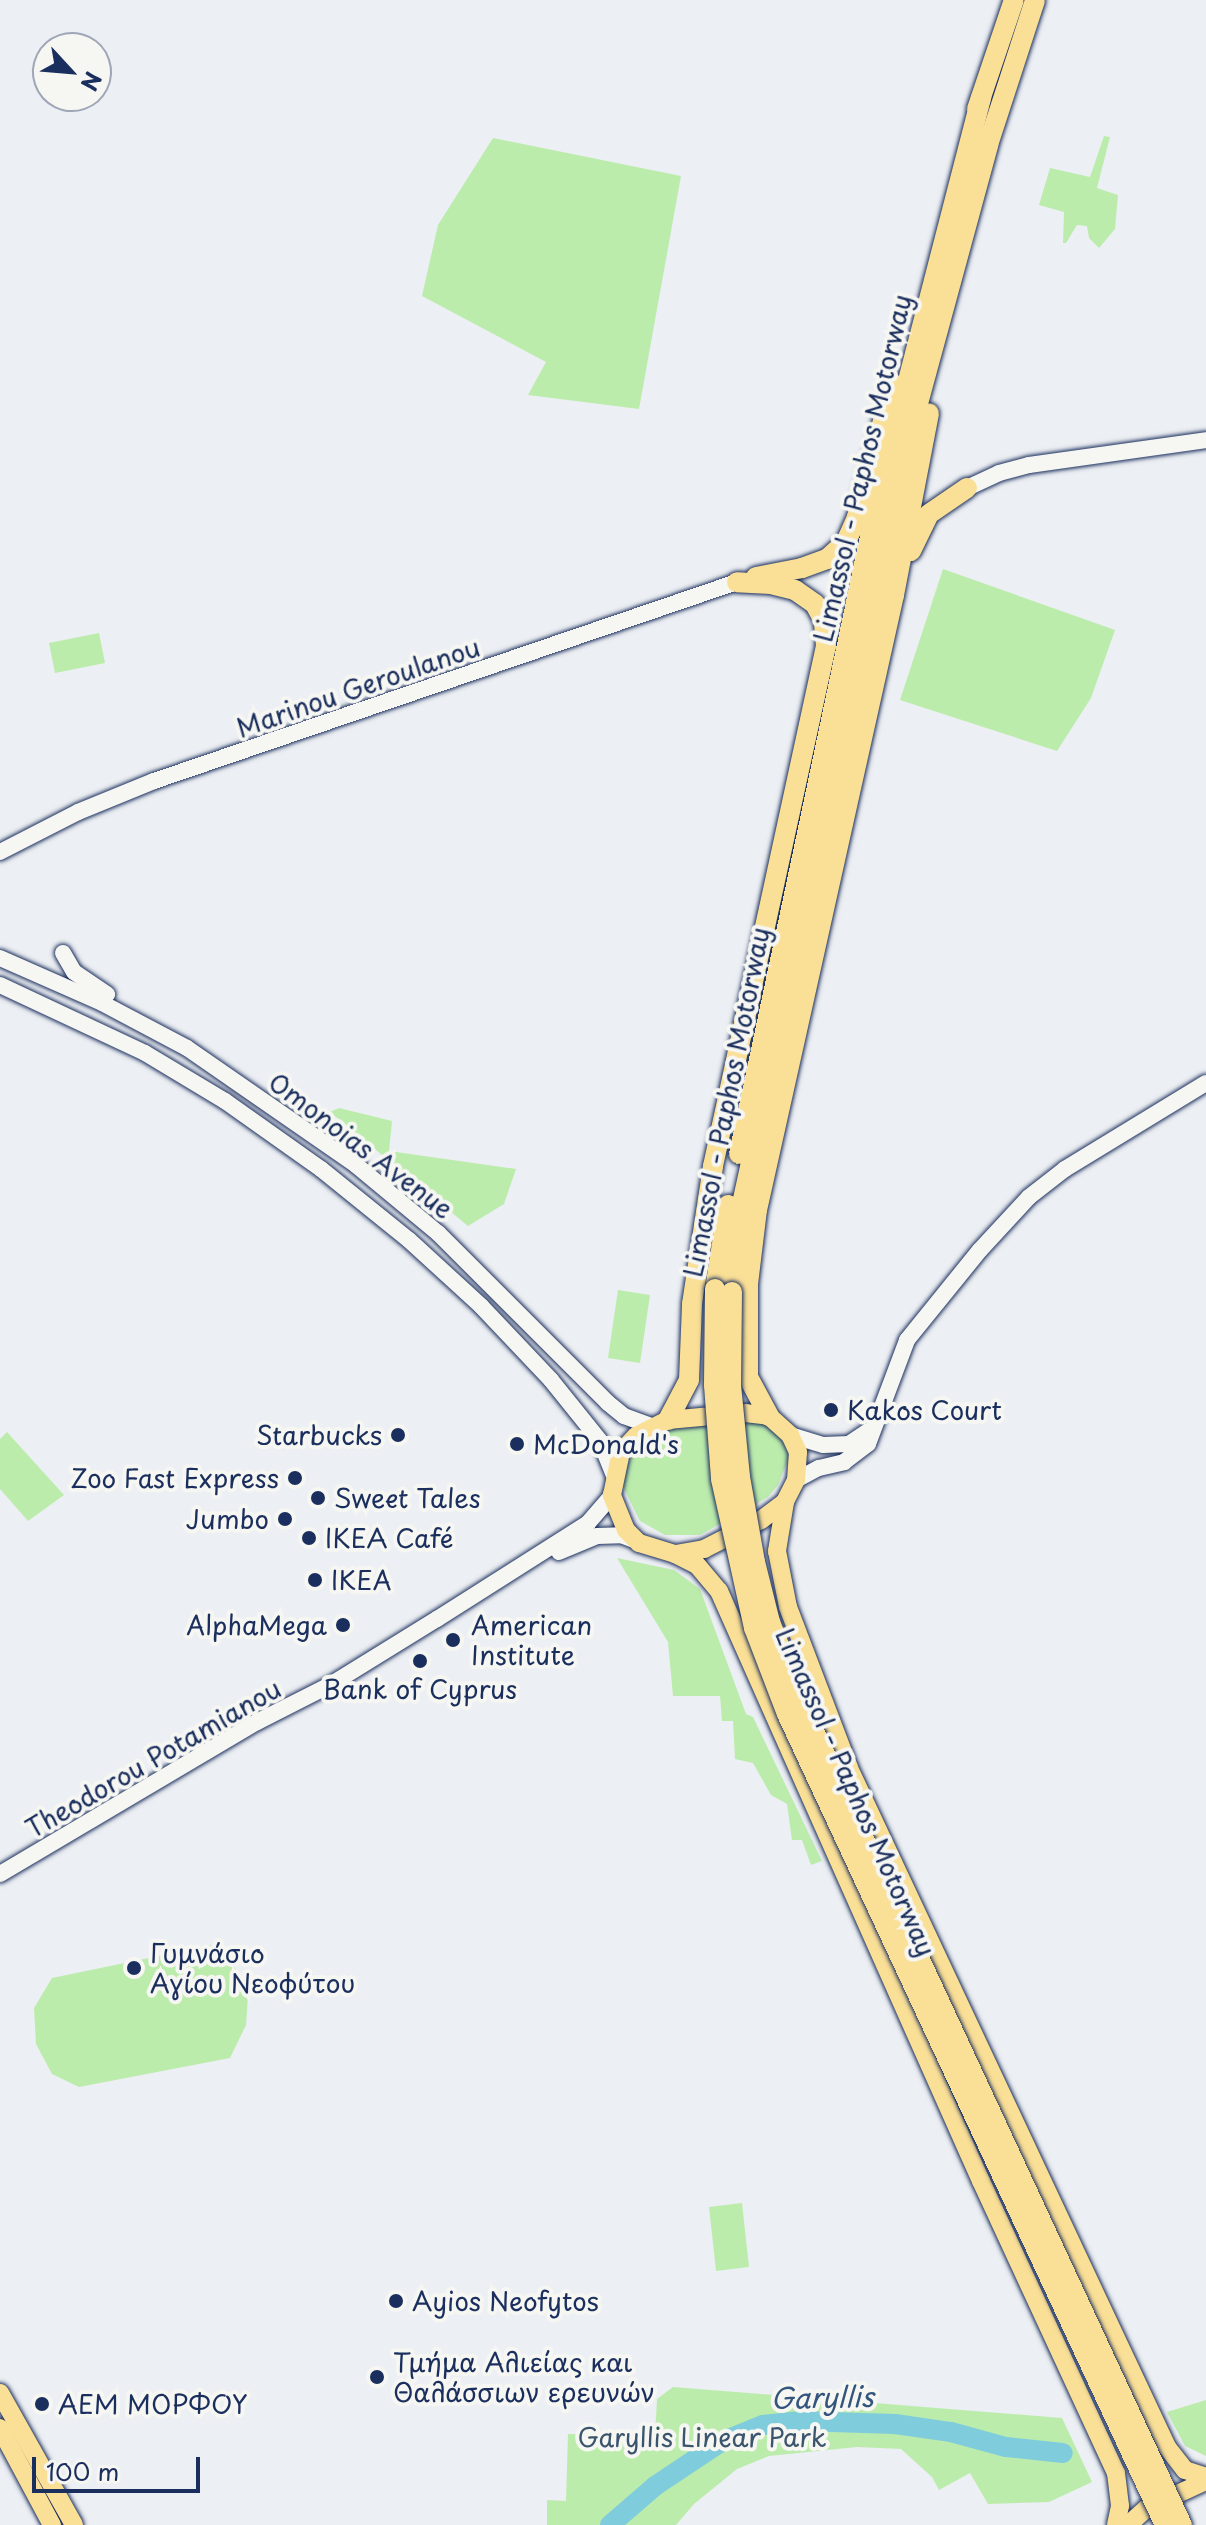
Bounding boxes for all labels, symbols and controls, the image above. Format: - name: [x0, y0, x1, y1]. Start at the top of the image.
- north arrow: [32, 32, 112, 112]
- text: N: [74, 67, 111, 97]
- street label: Limassol - Paphos Motorway: [806, 290, 918, 646]
- street label: Marinou Geroulanou: [231, 630, 485, 744]
- street label: Limassol - Paphos Motorway: [676, 923, 776, 1281]
- street label: Omonoias Avenue: [263, 1066, 459, 1224]
- place label: Kakos Court: [847, 1394, 1003, 1426]
- marker: Kakos Court: [822, 1401, 840, 1419]
- place label: Starbucks: [256, 1419, 382, 1451]
- marker: Starbucks: [389, 1426, 407, 1444]
- place label: McDonald's: [533, 1428, 679, 1460]
- marker: McDonald's: [508, 1435, 526, 1453]
- place label: Zoo Fast Express: [70, 1462, 279, 1494]
- marker: Zoo Fast Express: [286, 1469, 304, 1487]
- place label: Sweet Tales: [334, 1482, 483, 1514]
- marker: Sweet Tales: [309, 1489, 327, 1507]
- place label: Jumbo: [186, 1503, 269, 1535]
- marker: Jumbo: [276, 1510, 294, 1528]
- place label: IKEA Café: [325, 1522, 453, 1554]
- marker: IKEA Café: [300, 1529, 318, 1547]
- place label: IKEA: [331, 1564, 391, 1596]
- marker: IKEA: [306, 1571, 324, 1589]
- place label: AlphaMega: [186, 1609, 327, 1641]
- place label: American Institute: [471, 1609, 592, 1670]
- marker: AlphaMega: [334, 1616, 352, 1634]
- street label: Limassol - Paphos Motorway: [769, 1622, 943, 1962]
- marker: American Institute: [442, 1629, 464, 1651]
- marker: Bank of Cyprus: [411, 1652, 429, 1670]
- street label: Theodorou Potamianou: [20, 1672, 286, 1844]
- place label: Bank of Cyprus: [323, 1673, 517, 1705]
- place label: Γυμνάσιο Αγίου Νεοφύτου: [150, 1937, 356, 1998]
- marker: Γυμνάσιο Αγίου Νεοφύτου: [125, 1959, 143, 1977]
- place label: Ayios Neofytos: [412, 2285, 599, 2317]
- marker: Ayios Neofytos: [387, 2292, 405, 2310]
- place label: Τμήμα Αλιείας και Θαλάσσιων ερευνών: [393, 2346, 655, 2408]
- marker: Τμήμα Αλιείας και Θαλάσσιων ερευνών: [368, 2368, 386, 2386]
- water label: Garyllis: [770, 2379, 874, 2415]
- place label: ΑΕΜ ΜΟΡΦΟΥ: [58, 2388, 248, 2420]
- marker: ΑΕΜ ΜΟΡΦΟΥ: [33, 2395, 51, 2413]
- park label: Garyllis Linear Park: [577, 2421, 827, 2453]
- scale bar: [36, 2441, 204, 2491]
- text: 100 m: [46, 2453, 119, 2489]

